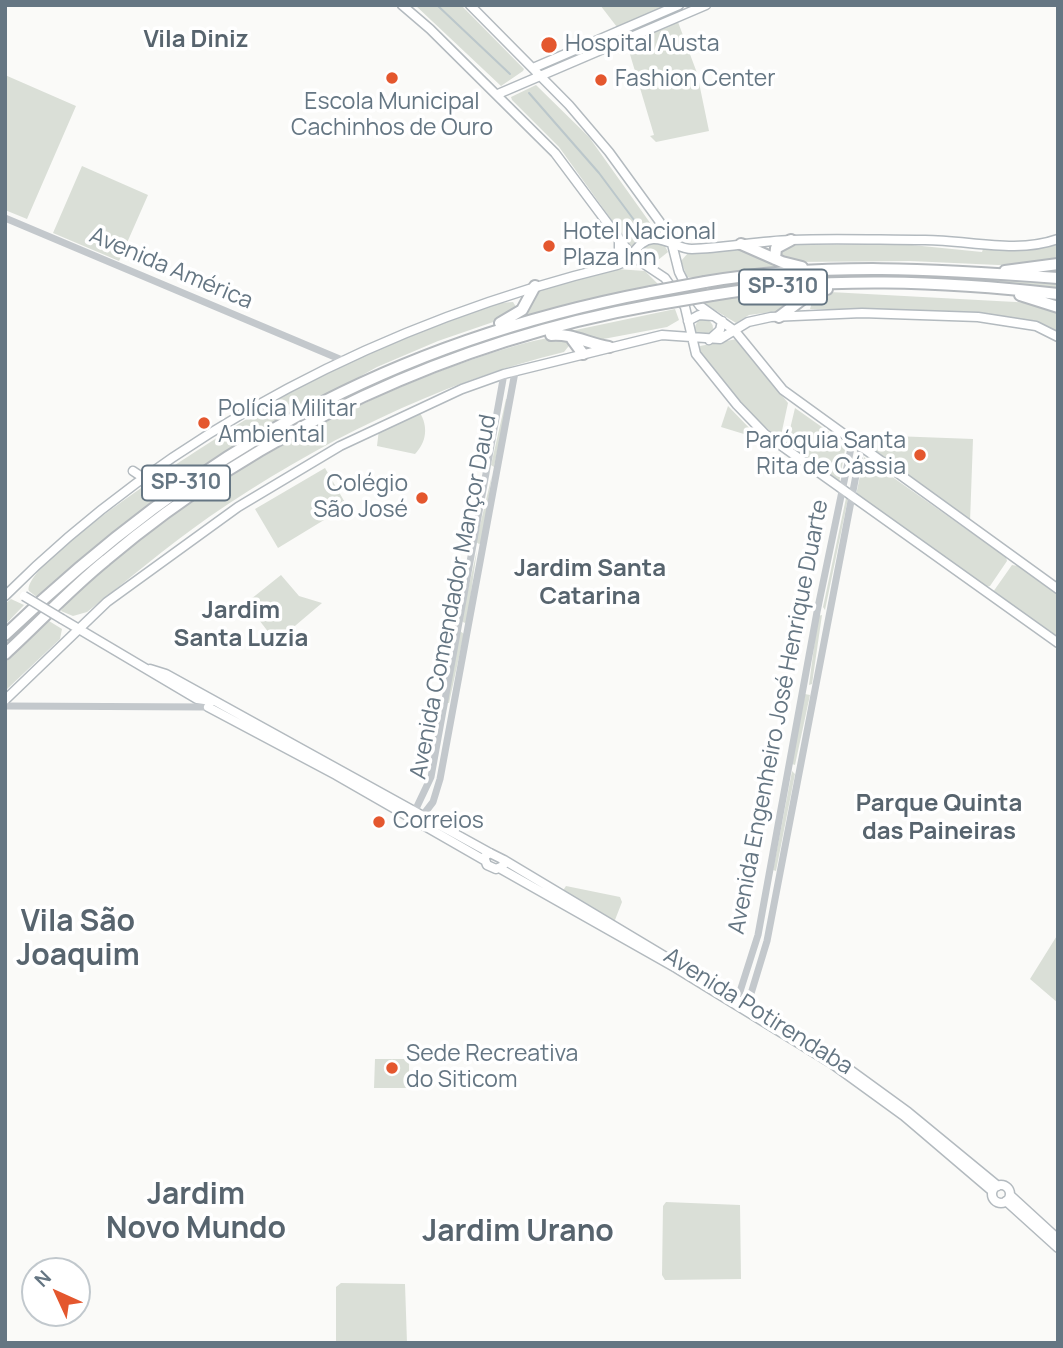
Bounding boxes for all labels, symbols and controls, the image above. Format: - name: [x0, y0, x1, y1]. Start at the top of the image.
- district label: Vila Diniz: [143, 26, 249, 54]
- place label: Hospital Austa: [565, 31, 720, 59]
- marker: Hospital Austa: [539, 35, 559, 55]
- place label: Fashion Center: [615, 66, 776, 94]
- marker: Escola Municipal Cachinhos de Ouro: [384, 70, 400, 86]
- marker: Fashion Center: [593, 72, 609, 88]
- place label: Escola Municipal Cachinhos de Ouro: [291, 89, 493, 143]
- place label: Hotel Nacional Plaza Inn: [563, 219, 716, 273]
- street label: Avenida América: [85, 222, 257, 316]
- marker: Hotel Nacional Plaza Inn: [541, 238, 557, 254]
- road number: SP-310: [739, 270, 827, 304]
- place label: Polícia Militar Ambiental: [218, 396, 357, 450]
- street label: Avenida Comendador Mançor Daud: [405, 412, 503, 782]
- marker: Polícia Militar Ambiental: [196, 415, 212, 431]
- place label: Paróquia Santa Rita de Cássia: [746, 428, 906, 482]
- marker: Paróquia Santa Rita de Cássia: [912, 447, 928, 463]
- road number: SP-310: [142, 466, 230, 500]
- place label: Colégio São José: [313, 471, 408, 525]
- marker: Colégio São José: [414, 490, 430, 506]
- street label: Avenida Engenheiro José Henrique Duarte: [723, 497, 835, 937]
- district label: Jardim Santa Catarina: [514, 555, 666, 611]
- district label: Jardim Santa Luzia: [174, 597, 308, 653]
- district label: Parque Quinta das Paineiras: [856, 790, 1022, 846]
- place label: Correios: [393, 808, 484, 836]
- marker: Correios: [371, 814, 387, 830]
- district label: Vila São Joaquim: [16, 905, 140, 976]
- street label: Avenida Potirendaba: [658, 943, 858, 1081]
- place label: Sede Recreativa do Siticom: [406, 1041, 578, 1095]
- marker: Sede Recreativa do Siticom: [384, 1060, 400, 1076]
- district label: Jardim Novo Mundo: [106, 1178, 286, 1248]
- district label: Jardim Urano: [422, 1215, 614, 1251]
- north arrow: [21, 1257, 91, 1327]
- text: N: [29, 1265, 57, 1293]

